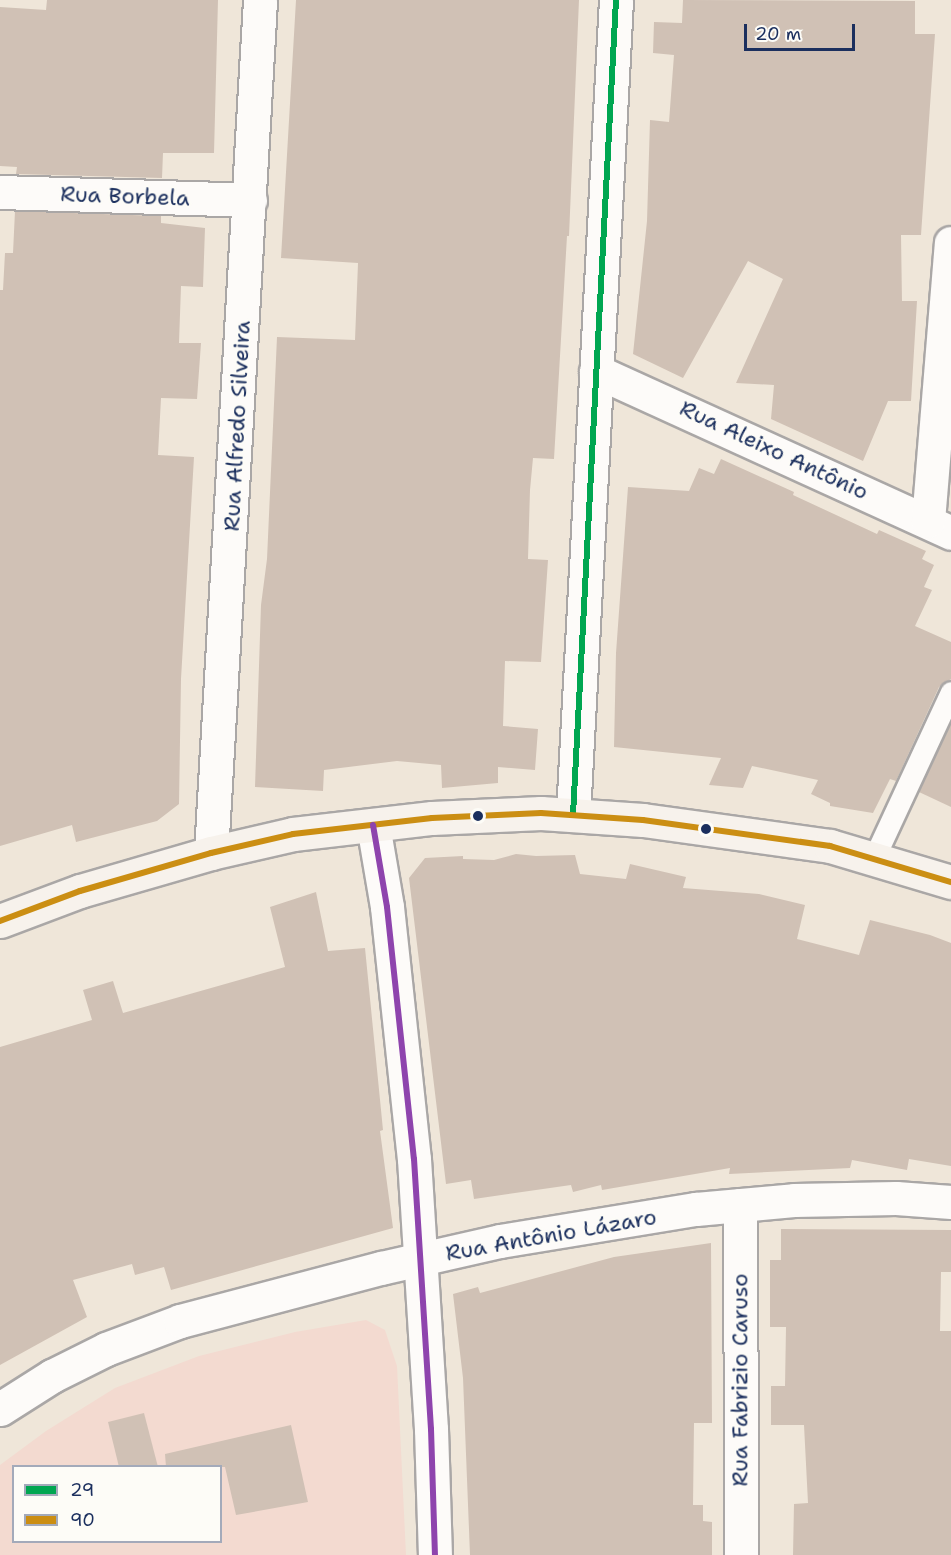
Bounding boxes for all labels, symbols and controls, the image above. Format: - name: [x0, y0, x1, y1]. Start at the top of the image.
- scale bar: [747, 12, 858, 50]
- text: 20 m: [755, 22, 801, 46]
- street label: Rua Borbela: [60, 181, 190, 211]
- street label: Rua Alfredo Silveira: [218, 320, 256, 532]
- street label: Rua Aleixo Antônio: [676, 395, 872, 505]
- unlabelled marker: [472, 810, 484, 822]
- unlabelled marker: [700, 823, 712, 835]
- street label: Rua Antônio Lázaro: [444, 1203, 658, 1267]
- street label: Rua Fabrizio Caruso: [727, 1273, 753, 1487]
- legend: [12, 1465, 222, 1543]
- text: 29: [70, 1478, 94, 1502]
- text: 90: [70, 1508, 95, 1532]

